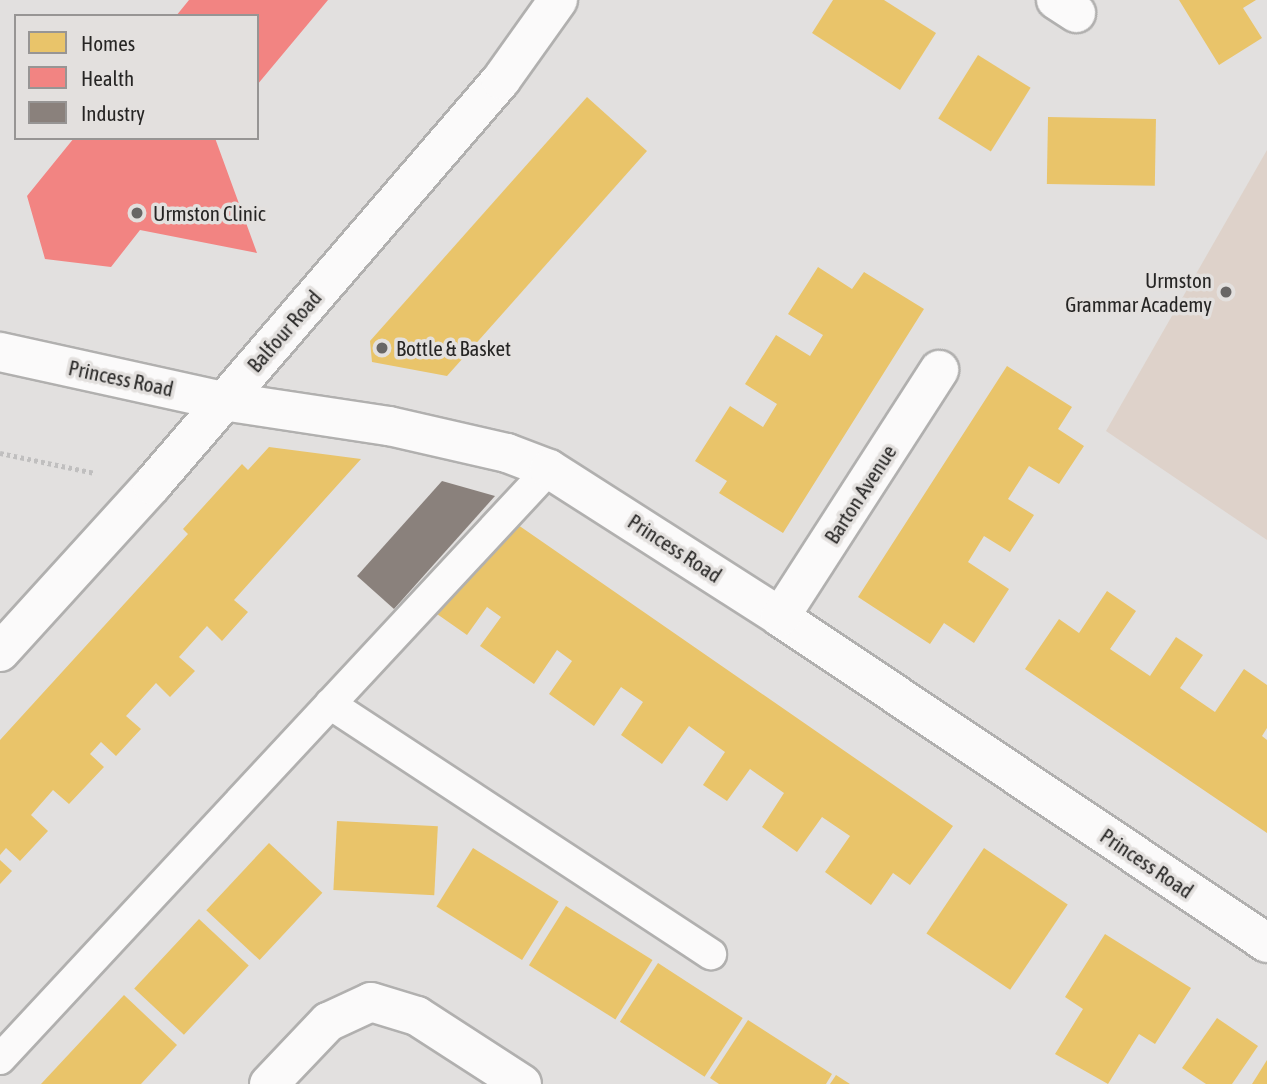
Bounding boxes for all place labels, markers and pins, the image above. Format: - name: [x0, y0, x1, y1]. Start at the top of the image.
- place label: Urmston Clinic: [153, 200, 266, 226]
- marker: Urmston Clinic: [127, 203, 147, 223]
- place label: Urmston Grammar Academy: [1065, 267, 1212, 317]
- marker: Urmston Grammar Academy: [1218, 284, 1234, 300]
- place label: Bottle & Basket: [396, 335, 511, 361]
- marker: Bottle & Basket: [374, 340, 390, 356]

